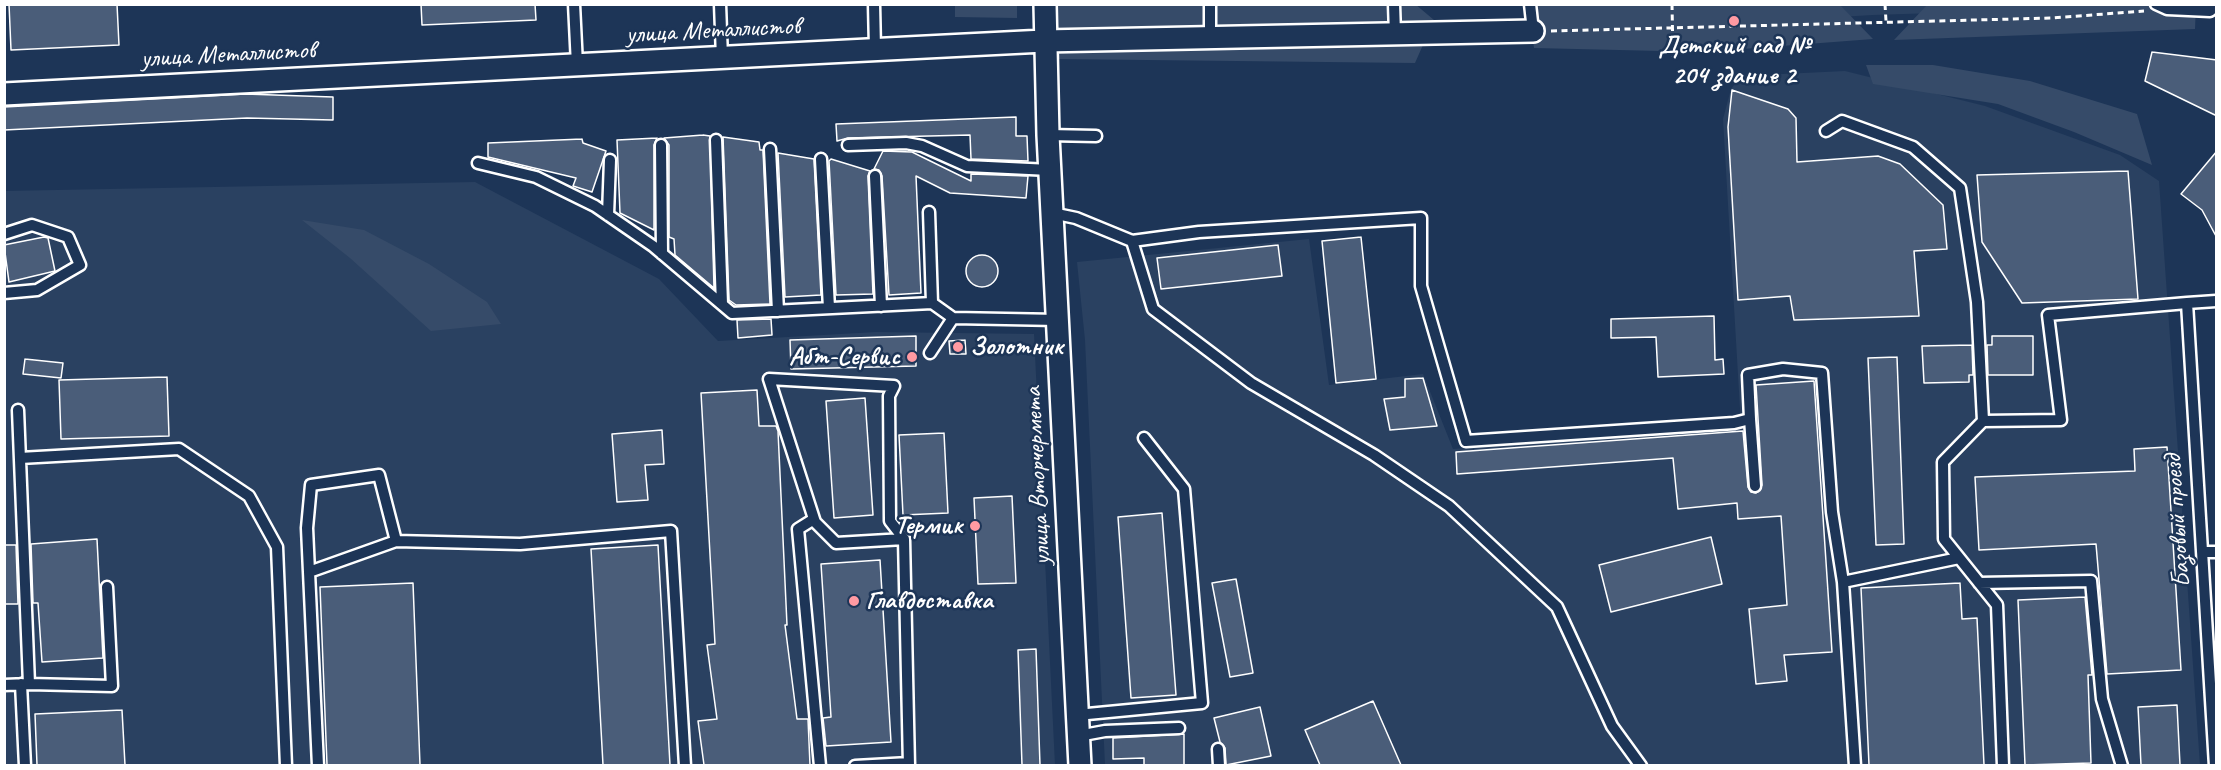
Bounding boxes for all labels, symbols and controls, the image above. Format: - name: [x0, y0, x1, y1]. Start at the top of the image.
- street label: улица Металлистов: [625, 11, 801, 51]
- marker: Детский сад № 204 здание 2: [1727, 14, 1741, 28]
- place label: Детский сад № 204 здание 2: [1658, 30, 1810, 92]
- street label: улица Металлистов: [140, 35, 316, 75]
- place label: Золотник: [970, 331, 1063, 363]
- marker: Золотник: [951, 340, 965, 354]
- place label: Абт-Сервис: [789, 341, 900, 373]
- marker: Абт-Сервис: [905, 350, 919, 364]
- street label: улица Вторчермета: [1018, 386, 1058, 566]
- street label: Базовый проезд: [2158, 453, 2198, 589]
- place label: Термик: [895, 510, 963, 542]
- marker: Термик: [968, 519, 982, 533]
- place label: Главдоставка: [866, 585, 993, 617]
- marker: Главдоставка: [847, 594, 861, 608]

